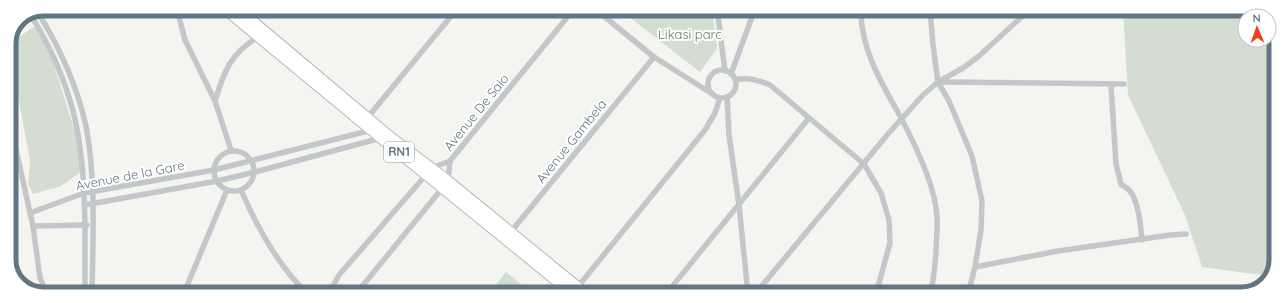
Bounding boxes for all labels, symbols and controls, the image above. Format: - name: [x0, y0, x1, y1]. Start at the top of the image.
- north arrow: [1237, 8, 1277, 48]
- text: N: [1252, 11, 1261, 25]
- park label: Likasi parc: [658, 26, 722, 42]
- street label: Avenue De Saio: [440, 70, 512, 154]
- street label: Avenue Gambela: [532, 96, 610, 186]
- road number: RN1: [384, 142, 414, 162]
- street label: Avenue de la Gare: [74, 157, 186, 193]

